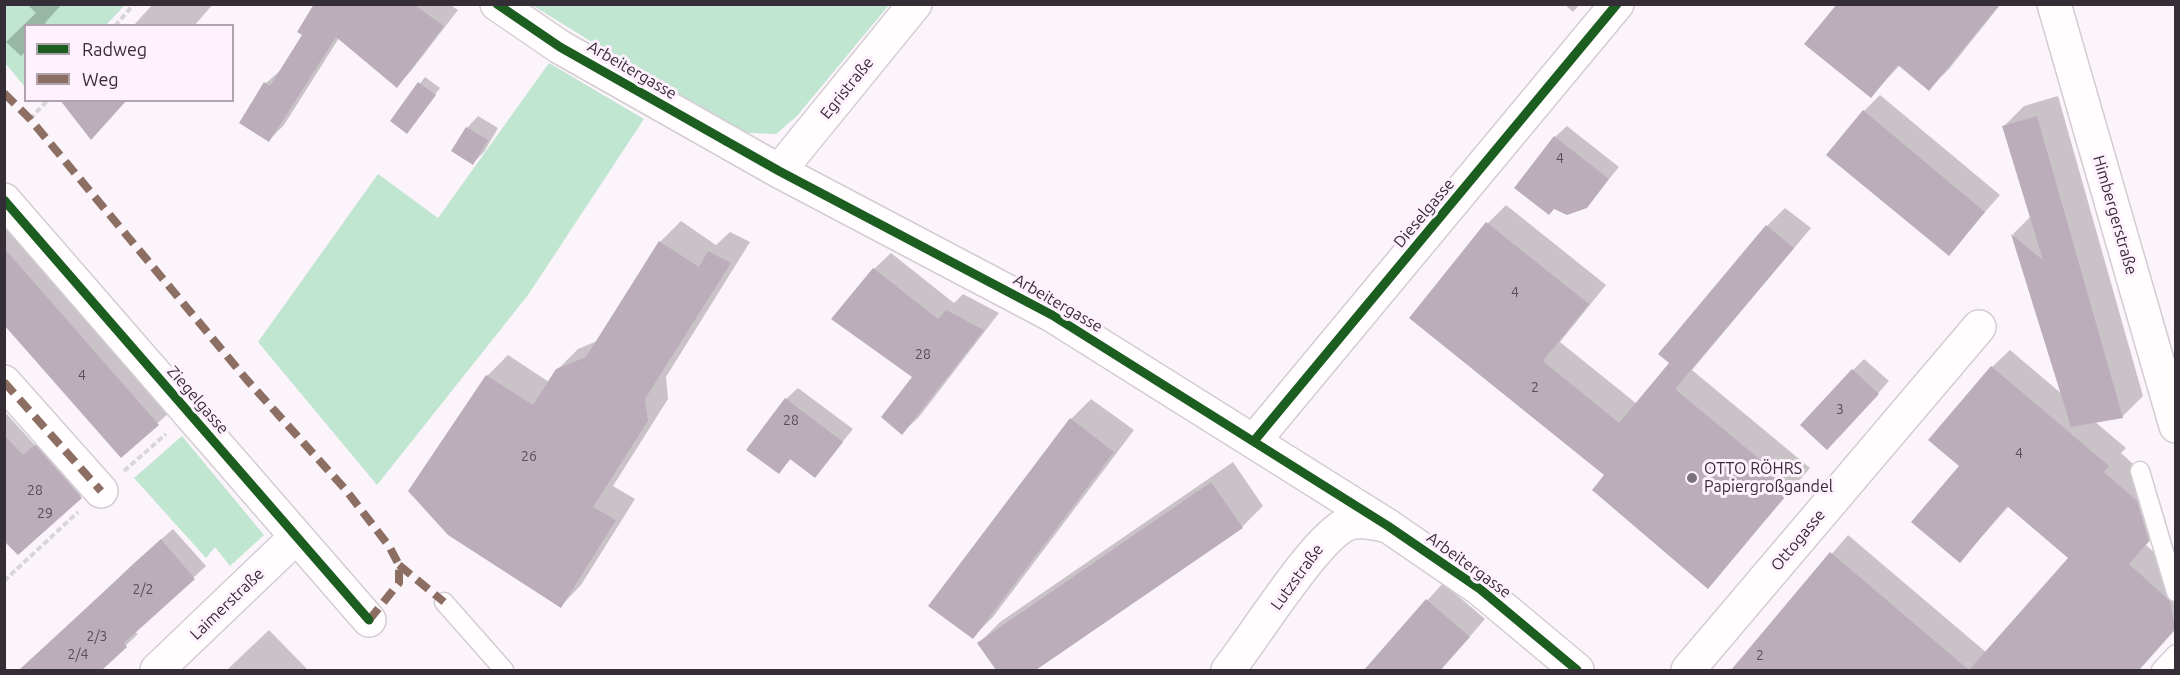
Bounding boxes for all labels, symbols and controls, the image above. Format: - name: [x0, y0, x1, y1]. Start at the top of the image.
- legend: [24, 24, 234, 102]
- street label: Arbeitergasse: [584, 37, 680, 103]
- text: Radweg: [82, 39, 147, 59]
- street label: Egristraße: [816, 53, 878, 123]
- text: Weg: [82, 69, 119, 89]
- house number: 4: [1556, 150, 1564, 166]
- street label: Himbergerstraße: [2089, 153, 2141, 277]
- street label: Dieselgasse: [1390, 175, 1458, 251]
- street label: Arbeitergasse: [1010, 270, 1106, 336]
- house number: 4: [1511, 284, 1519, 300]
- house number: 28: [915, 346, 931, 362]
- street label: Ziegelgasse: [163, 362, 233, 438]
- house number: 4: [78, 367, 86, 383]
- house number: 2: [1531, 379, 1539, 395]
- house number: 3: [1836, 401, 1844, 417]
- house number: 28: [783, 412, 799, 428]
- house number: 4: [2015, 445, 2023, 461]
- house number: 26: [521, 448, 537, 464]
- place label: OTTO RÖHRS Papiergroßgandel: [1704, 459, 1833, 497]
- marker: OTTO RÖHRS Papiergroßgandel: [1685, 471, 1699, 485]
- house number: 28: [27, 482, 43, 498]
- house number: 29: [37, 505, 53, 521]
- street label: Ottogasse: [1767, 505, 1829, 575]
- street label: Arbeitergasse: [1423, 528, 1515, 602]
- street label: Lutzstraße: [1267, 540, 1327, 614]
- street label: Laimerstraße: [186, 564, 268, 644]
- house number: 2/2: [133, 581, 153, 597]
- house number: 2/3: [87, 628, 107, 644]
- house number: 2/4: [68, 646, 88, 662]
- house number: 2: [1756, 647, 1764, 663]

